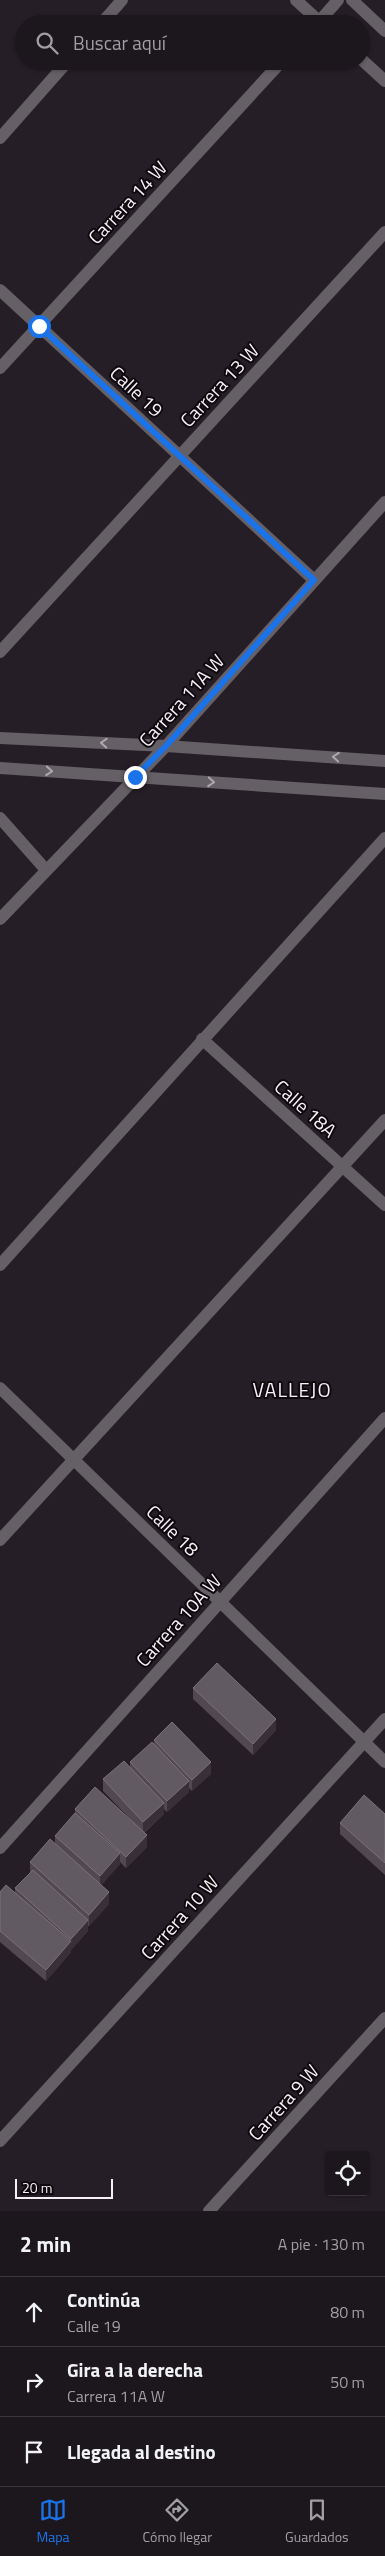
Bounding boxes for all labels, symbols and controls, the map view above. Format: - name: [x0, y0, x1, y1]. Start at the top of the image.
- search box: [15, 15, 370, 70]
- text: Buscar aquí: [73, 28, 166, 57]
- icon: search: [33, 29, 61, 57]
- street label: Carrera 14 W: [81, 154, 174, 250]
- route start: [28, 315, 51, 338]
- street label: Carrera 13 W: [173, 337, 266, 433]
- street label: Calle 19: [104, 359, 170, 423]
- street label: Carrera 11A W: [131, 647, 231, 753]
- one-way arrow: [100, 737, 108, 748]
- one-way arrow: [332, 752, 340, 763]
- one-way arrow: [45, 765, 53, 776]
- route end: [124, 766, 147, 789]
- one-way arrow: [207, 776, 215, 787]
- street label: Calle 18A: [268, 1072, 344, 1144]
- district label: VALLEJO: [252, 1374, 332, 1405]
- street label: Calle 18: [140, 1497, 206, 1563]
- street label: Carrera 10A W: [128, 1567, 228, 1673]
- street label: Carrera 10 W: [133, 1868, 225, 1966]
- street label: Carrera 9 W: [241, 2057, 325, 2147]
- map controls: [325, 2151, 370, 2196]
- button: locate: [325, 2151, 370, 2196]
- scale bar: [15, 2176, 112, 2199]
- text: 20 m: [22, 2177, 52, 2198]
- text: 2 min: [20, 2228, 71, 2260]
- text: A pie · 130 m: [278, 2232, 365, 2256]
- text: Continúa: [67, 2285, 140, 2314]
- icon: ahead: [20, 2298, 48, 2326]
- text: 80 m: [330, 2300, 365, 2324]
- text: Calle 19: [67, 2314, 121, 2338]
- text: Gira a la derecha: [67, 2355, 203, 2384]
- icon: right: [20, 2368, 48, 2396]
- text: 50 m: [330, 2370, 365, 2394]
- text: Carrera 11A W: [67, 2384, 165, 2408]
- text: Llegada al destino: [67, 2437, 216, 2466]
- icon: arrive: [20, 2438, 48, 2466]
- tab: Mapa: [36, 2496, 70, 2547]
- tab: Cómo llegar: [143, 2496, 212, 2547]
- tab: Guardados: [285, 2496, 349, 2547]

